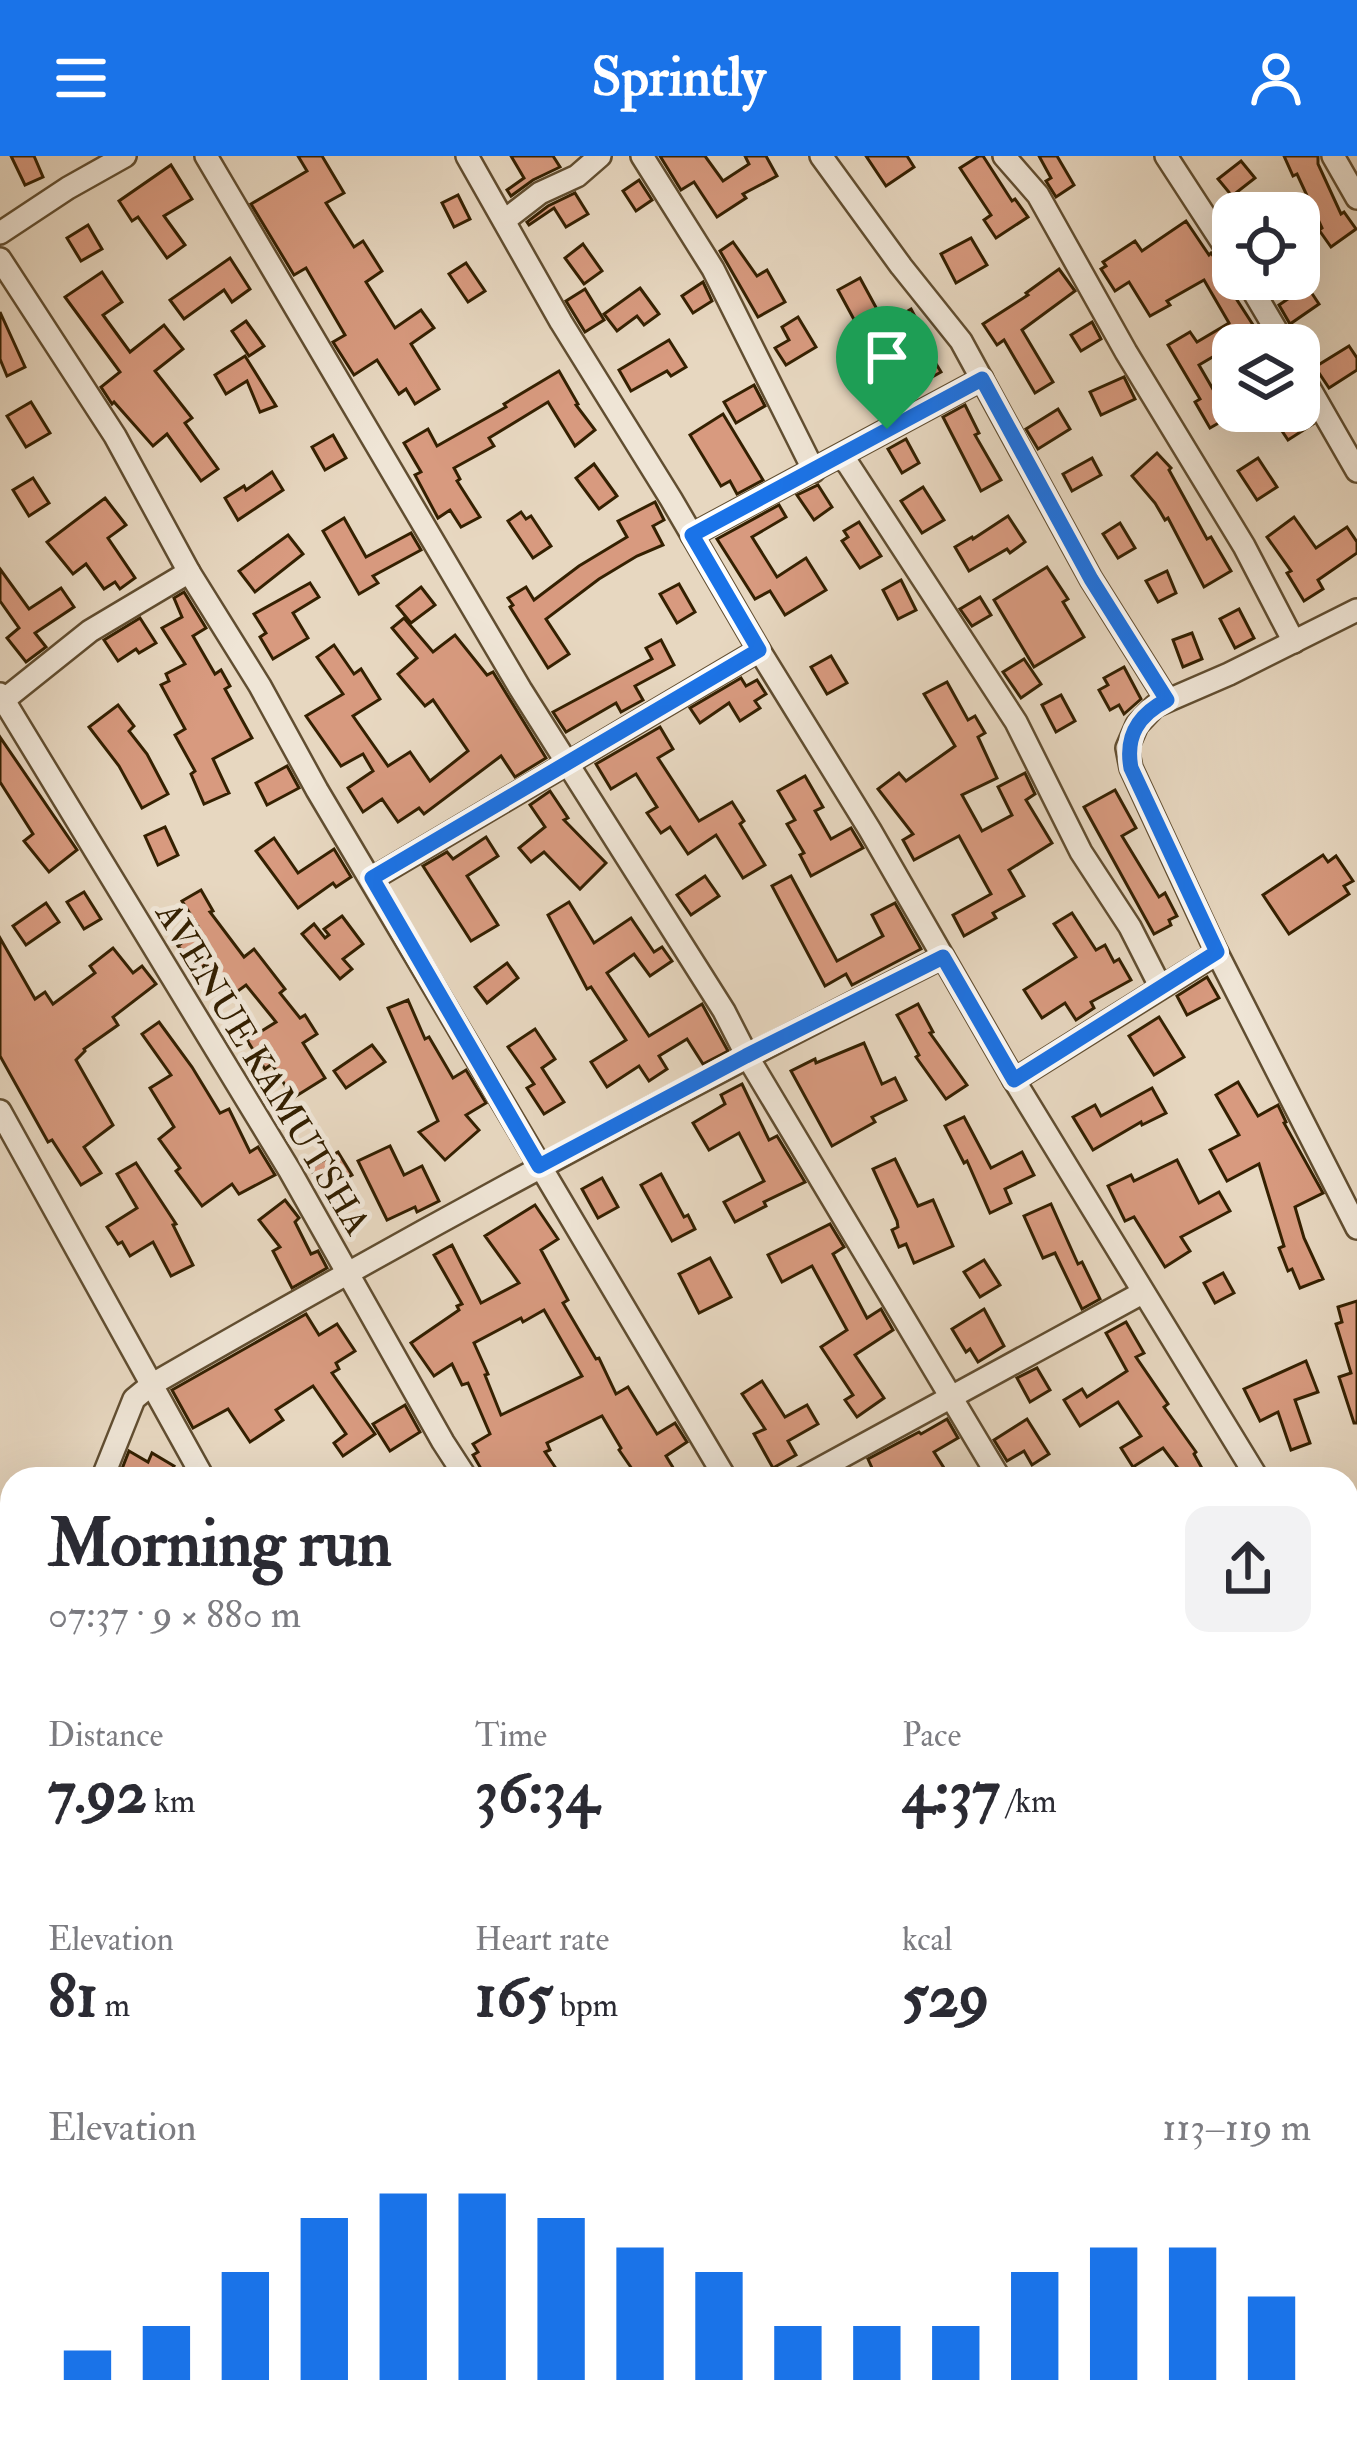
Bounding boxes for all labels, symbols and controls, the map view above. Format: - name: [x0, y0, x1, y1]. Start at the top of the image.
- text: Sprintly: [591, 44, 766, 112]
- icon: menu: [48, 45, 114, 111]
- icon: person: [1243, 45, 1309, 111]
- map controls: [1212, 192, 1320, 432]
- button: locate: [1212, 192, 1320, 300]
- pin: [836, 306, 938, 429]
- icon: arrive: [854, 324, 920, 390]
- button: layers: [1212, 324, 1320, 432]
- street label: AVENUE KAMUTSHA: [145, 893, 380, 1243]
- text: Morning run: [48, 1503, 392, 1586]
- button: share: [1185, 1506, 1311, 1632]
- text: 07:37 · 9 × 880 m: [48, 1590, 301, 1639]
- text: Distance: [48, 1715, 163, 1756]
- text: Time: [475, 1715, 547, 1756]
- text: Pace: [902, 1715, 961, 1756]
- text: 7.92: [48, 1756, 147, 1831]
- text: 36:34: [475, 1756, 598, 1831]
- text: 4:37: [902, 1756, 1000, 1831]
- text: km: [147, 1781, 195, 1822]
- text: /km: [1000, 1781, 1057, 1822]
- text: Elevation: [48, 1919, 174, 1960]
- text: Heart rate: [475, 1919, 609, 1960]
- text: kcal: [902, 1919, 953, 1960]
- text: 81: [48, 1960, 98, 2035]
- text: 165: [475, 1960, 553, 2035]
- text: 529: [902, 1960, 989, 2035]
- text: m: [98, 1985, 130, 2026]
- text: bpm: [553, 1985, 618, 2026]
- text: Elevation: [48, 2103, 197, 2152]
- text: 113–119 m: [1162, 2103, 1311, 2152]

